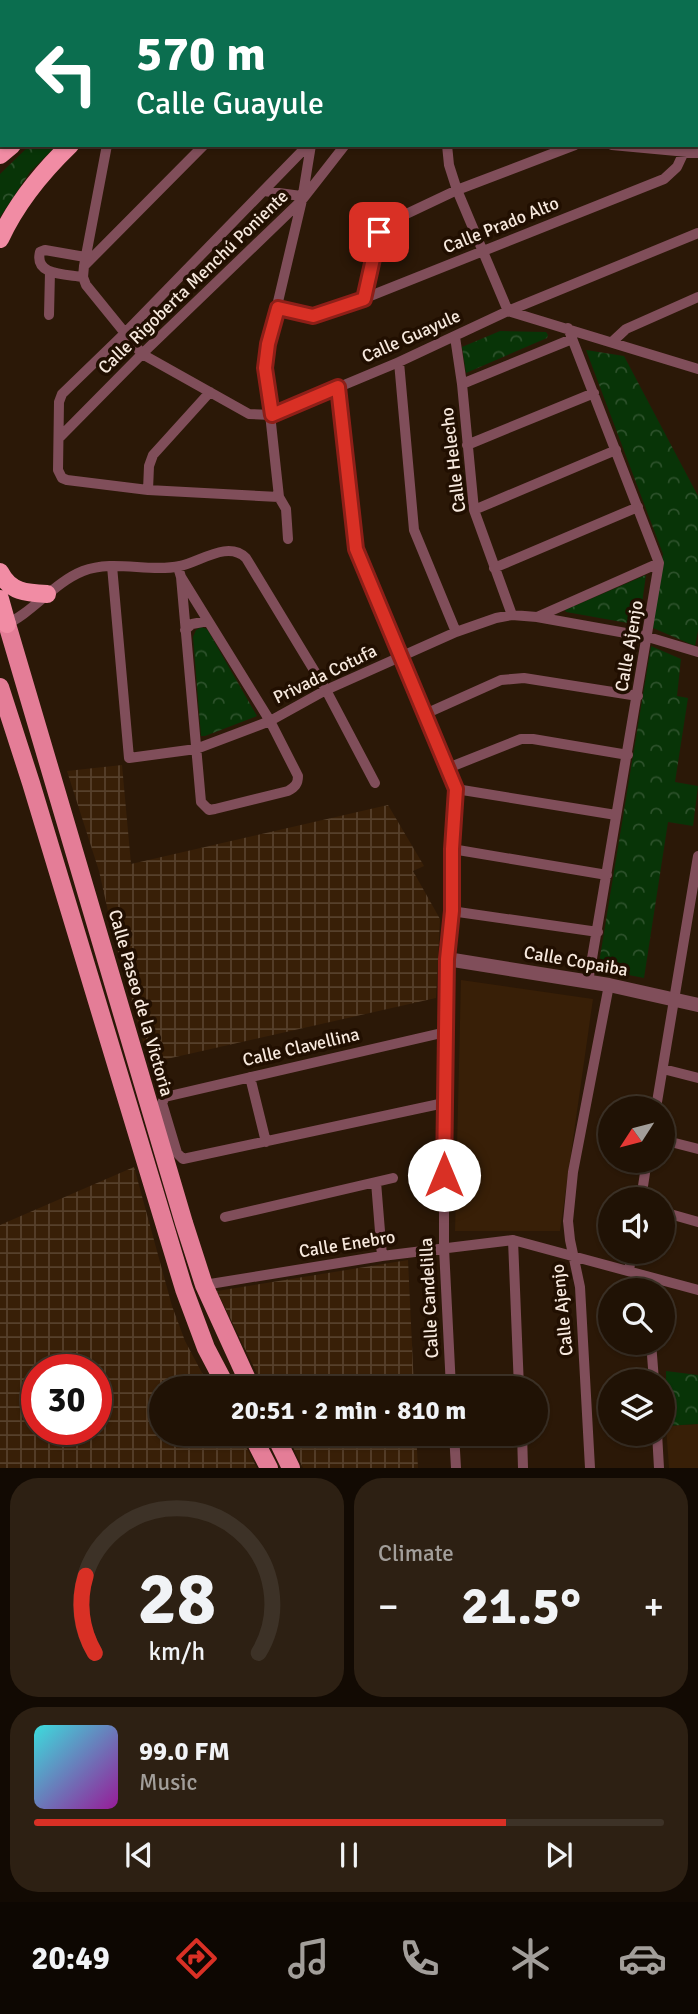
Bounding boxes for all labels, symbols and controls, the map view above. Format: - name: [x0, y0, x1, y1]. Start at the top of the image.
- text: 570 m: [136, 24, 266, 84]
- icon: left: [21, 28, 112, 119]
- text: Calle Guayule: [136, 84, 324, 123]
- street label: Calle Rigoberta Menchú Poniente: [93, 185, 293, 379]
- street label: Calle Prado Alto: [440, 192, 562, 258]
- pin: [349, 202, 409, 262]
- icon: arrive: [360, 213, 398, 251]
- street label: Calle Guayule: [358, 304, 464, 368]
- street label: Calle Helecho: [436, 406, 470, 514]
- street label: Calle Ajenjo: [610, 599, 648, 693]
- street label: Privada Cotufa: [270, 639, 380, 709]
- street label: Calle Paseo de la Victoria: [104, 907, 178, 1099]
- street label: Calle Copaiba: [522, 941, 630, 981]
- street label: Calle Clavellina: [240, 1023, 362, 1071]
- north arrow: [598, 1096, 676, 1172]
- map controls: [598, 1096, 675, 1446]
- position arrow: [407, 1138, 481, 1212]
- button: sound: [598, 1187, 675, 1264]
- street label: Calle Enebro: [297, 1226, 397, 1262]
- street label: Calle Candelilla: [415, 1237, 443, 1359]
- street label: Calle Ajenjo: [546, 1263, 578, 1357]
- button: search: [598, 1278, 675, 1355]
- speed limit sign: 30: [21, 1354, 112, 1445]
- button: layers: [598, 1369, 675, 1446]
- text: 20:51 · 2 min · 810 m: [231, 1395, 466, 1427]
- text: Climate: [378, 1539, 454, 1568]
- text: 28: [138, 1556, 216, 1645]
- text: 21.5°: [461, 1574, 581, 1638]
- text: −: [378, 1583, 399, 1630]
- text: +: [643, 1583, 664, 1630]
- text: km/h: [149, 1636, 205, 1667]
- text: 99.0 FM: [139, 1736, 230, 1768]
- text: Music: [139, 1768, 197, 1797]
- icon: previous: [120, 1836, 158, 1874]
- icon: pause: [330, 1836, 368, 1874]
- icon: next: [540, 1836, 578, 1874]
- icon: directions: [172, 1934, 221, 1983]
- icon: music: [284, 1934, 333, 1983]
- icon: phone: [395, 1934, 444, 1983]
- icon: climate: [506, 1934, 555, 1983]
- icon: car: [618, 1934, 667, 1983]
- text: 20:49: [31, 1939, 110, 1978]

